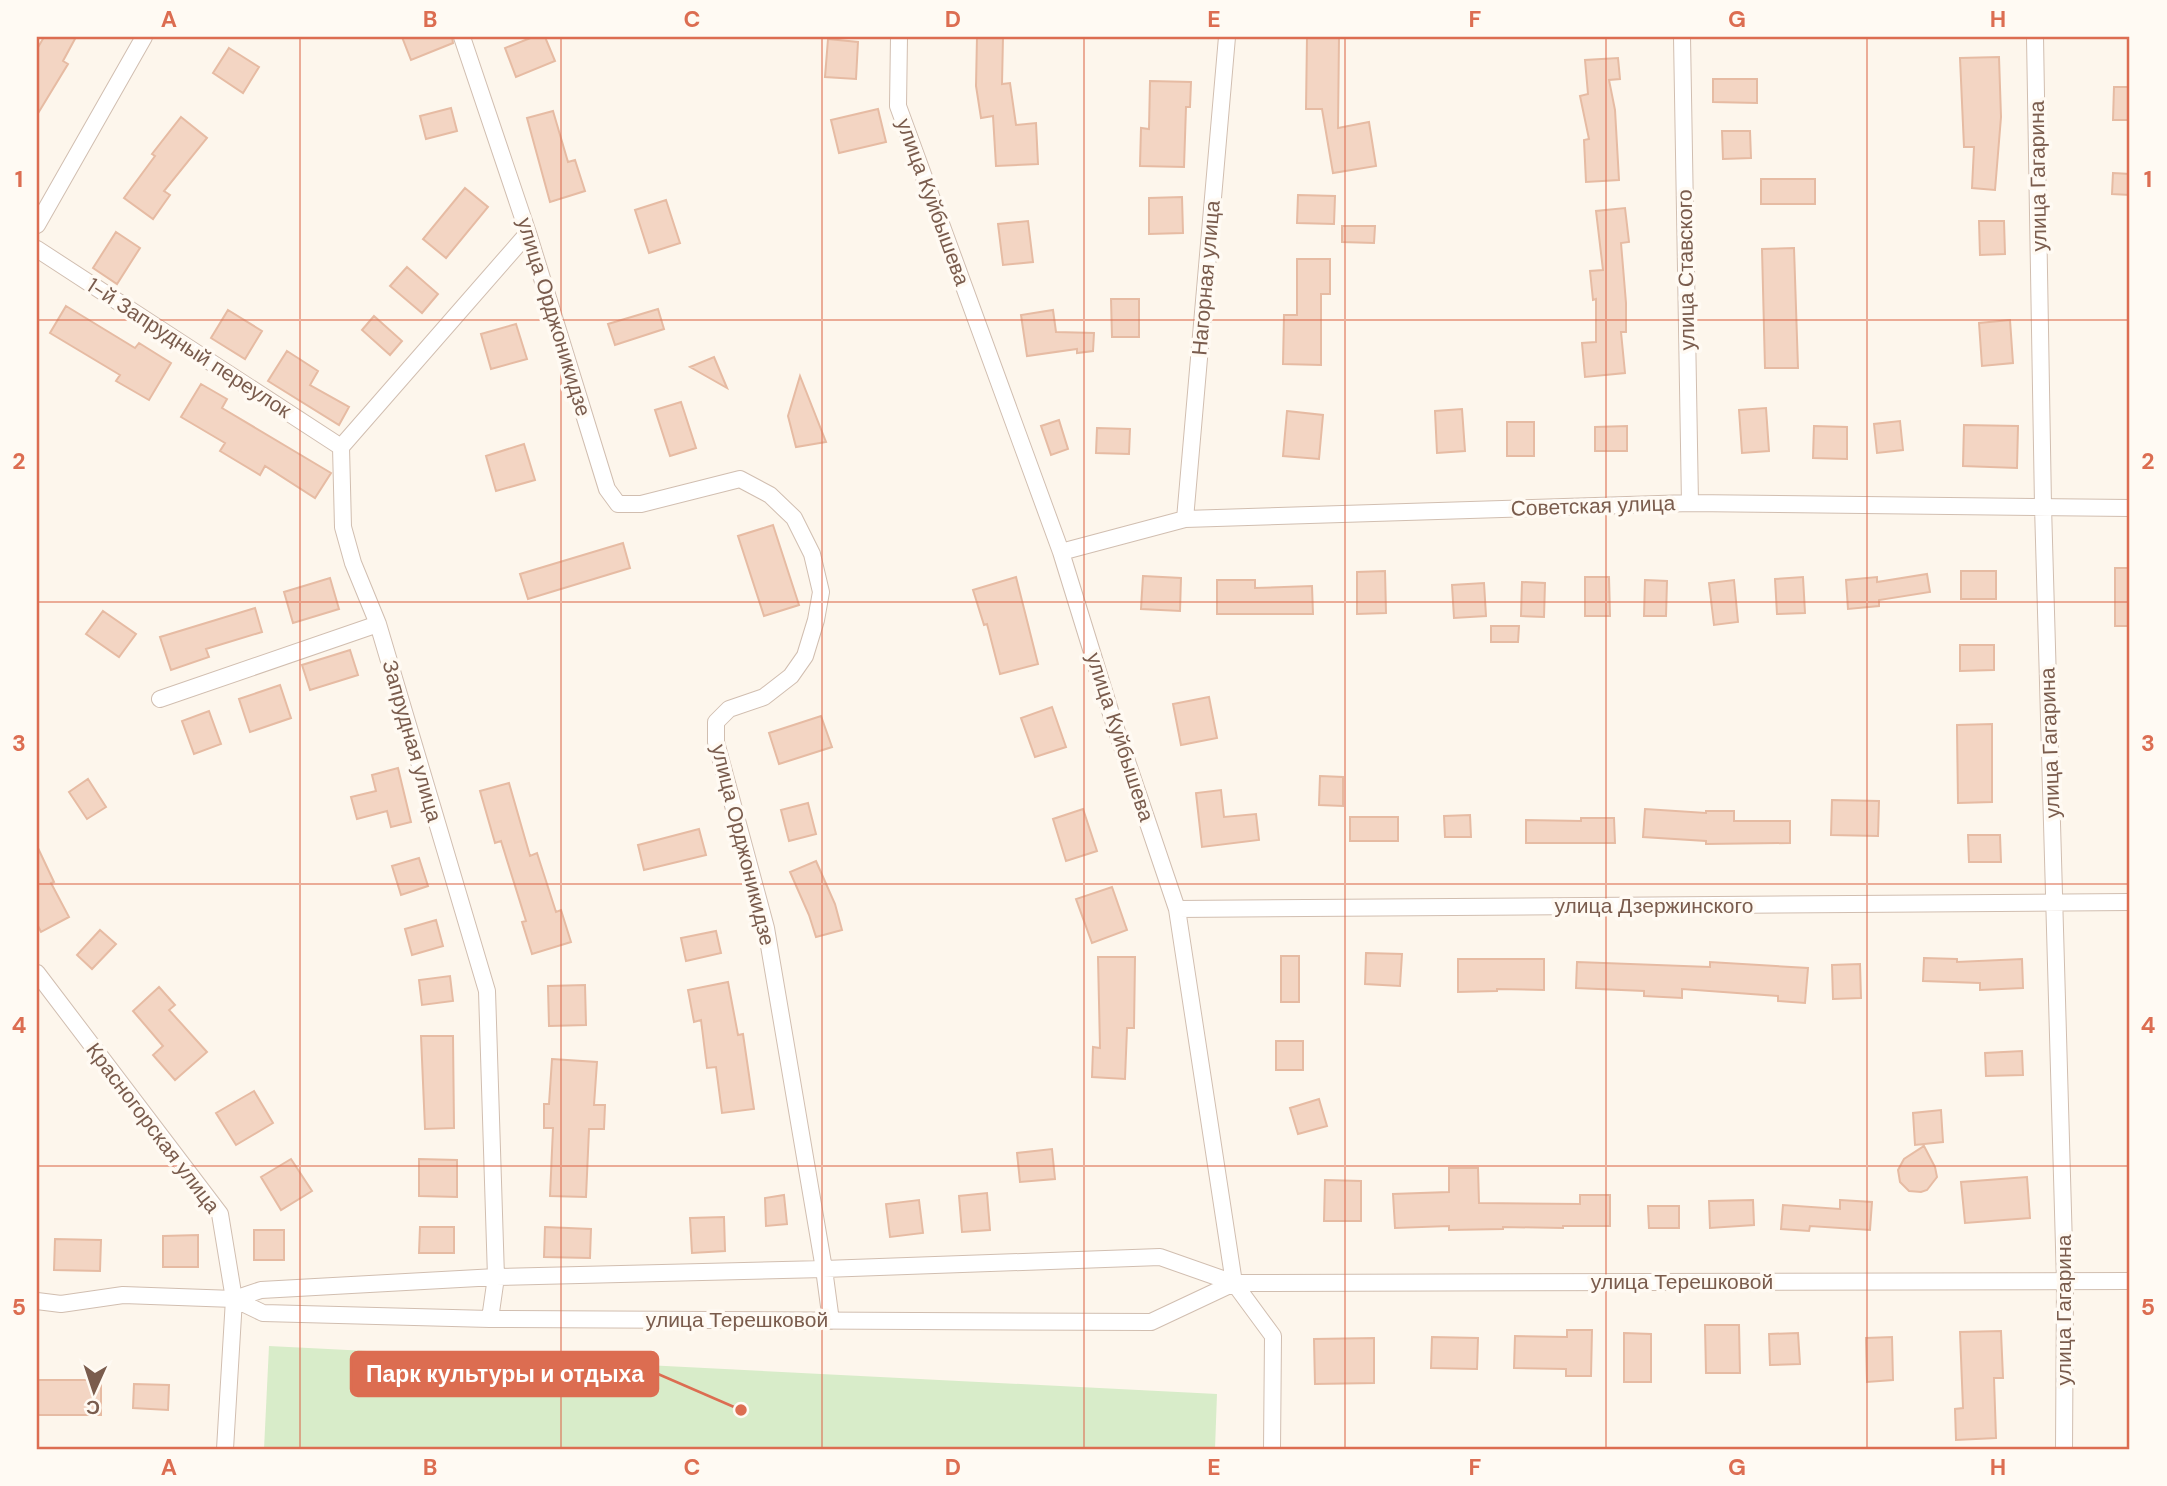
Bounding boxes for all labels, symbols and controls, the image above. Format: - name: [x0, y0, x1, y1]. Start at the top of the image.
- text: A: [161, 4, 177, 34]
- text: B: [423, 4, 437, 34]
- text: C: [684, 4, 700, 34]
- text: D: [945, 4, 961, 34]
- text: E: [1207, 4, 1221, 34]
- text: F: [1469, 4, 1482, 34]
- text: G: [1728, 4, 1746, 34]
- text: H: [1990, 4, 2006, 34]
- street label: улица Гагарина: [2023, 100, 2053, 252]
- street label: улица Куйбышева: [890, 115, 976, 290]
- text: 1: [15, 164, 23, 194]
- text: 1: [2144, 164, 2152, 194]
- street label: улица Ставского: [1671, 189, 1701, 351]
- street label: Нагорная улица: [1185, 199, 1227, 357]
- street label: улица Орджоникидзе: [510, 214, 598, 420]
- street label: 1-й Запрудный переулок: [82, 271, 297, 425]
- text: 2: [12, 446, 26, 476]
- text: 2: [2141, 446, 2155, 476]
- street label: Советская улица: [1510, 489, 1676, 523]
- street label: улица Куйбышева: [1079, 649, 1161, 825]
- street label: Запрудная улица: [375, 657, 449, 826]
- street label: улица Гагарина: [2033, 667, 2067, 819]
- text: 3: [12, 728, 26, 758]
- text: 3: [2141, 728, 2155, 758]
- street label: улица Орджоникидзе: [704, 741, 782, 949]
- street label: улица Дзержинского: [1555, 892, 1753, 920]
- text: 4: [12, 1010, 27, 1040]
- text: 4: [2141, 1010, 2156, 1040]
- street label: Красногорская улица: [80, 1037, 226, 1219]
- street label: улица Гагарина: [2050, 1234, 2078, 1385]
- street label: улица Терешковой: [1591, 1268, 1773, 1296]
- text: 5: [12, 1292, 26, 1322]
- text: 5: [2141, 1292, 2155, 1322]
- street label: улица Терешковой: [646, 1306, 828, 1334]
- callout: Парк культуры и отдыха: [351, 1352, 658, 1396]
- north arrow: [60, 1356, 130, 1426]
- text: Парк культуры и отдыха: [366, 1359, 644, 1389]
- text: С: [85, 1395, 101, 1420]
- text: A: [161, 1452, 177, 1482]
- text: B: [423, 1452, 437, 1482]
- text: C: [684, 1452, 700, 1482]
- text: D: [945, 1452, 961, 1482]
- text: E: [1207, 1452, 1221, 1482]
- text: F: [1469, 1452, 1482, 1482]
- text: G: [1728, 1452, 1746, 1482]
- text: H: [1990, 1452, 2006, 1482]

